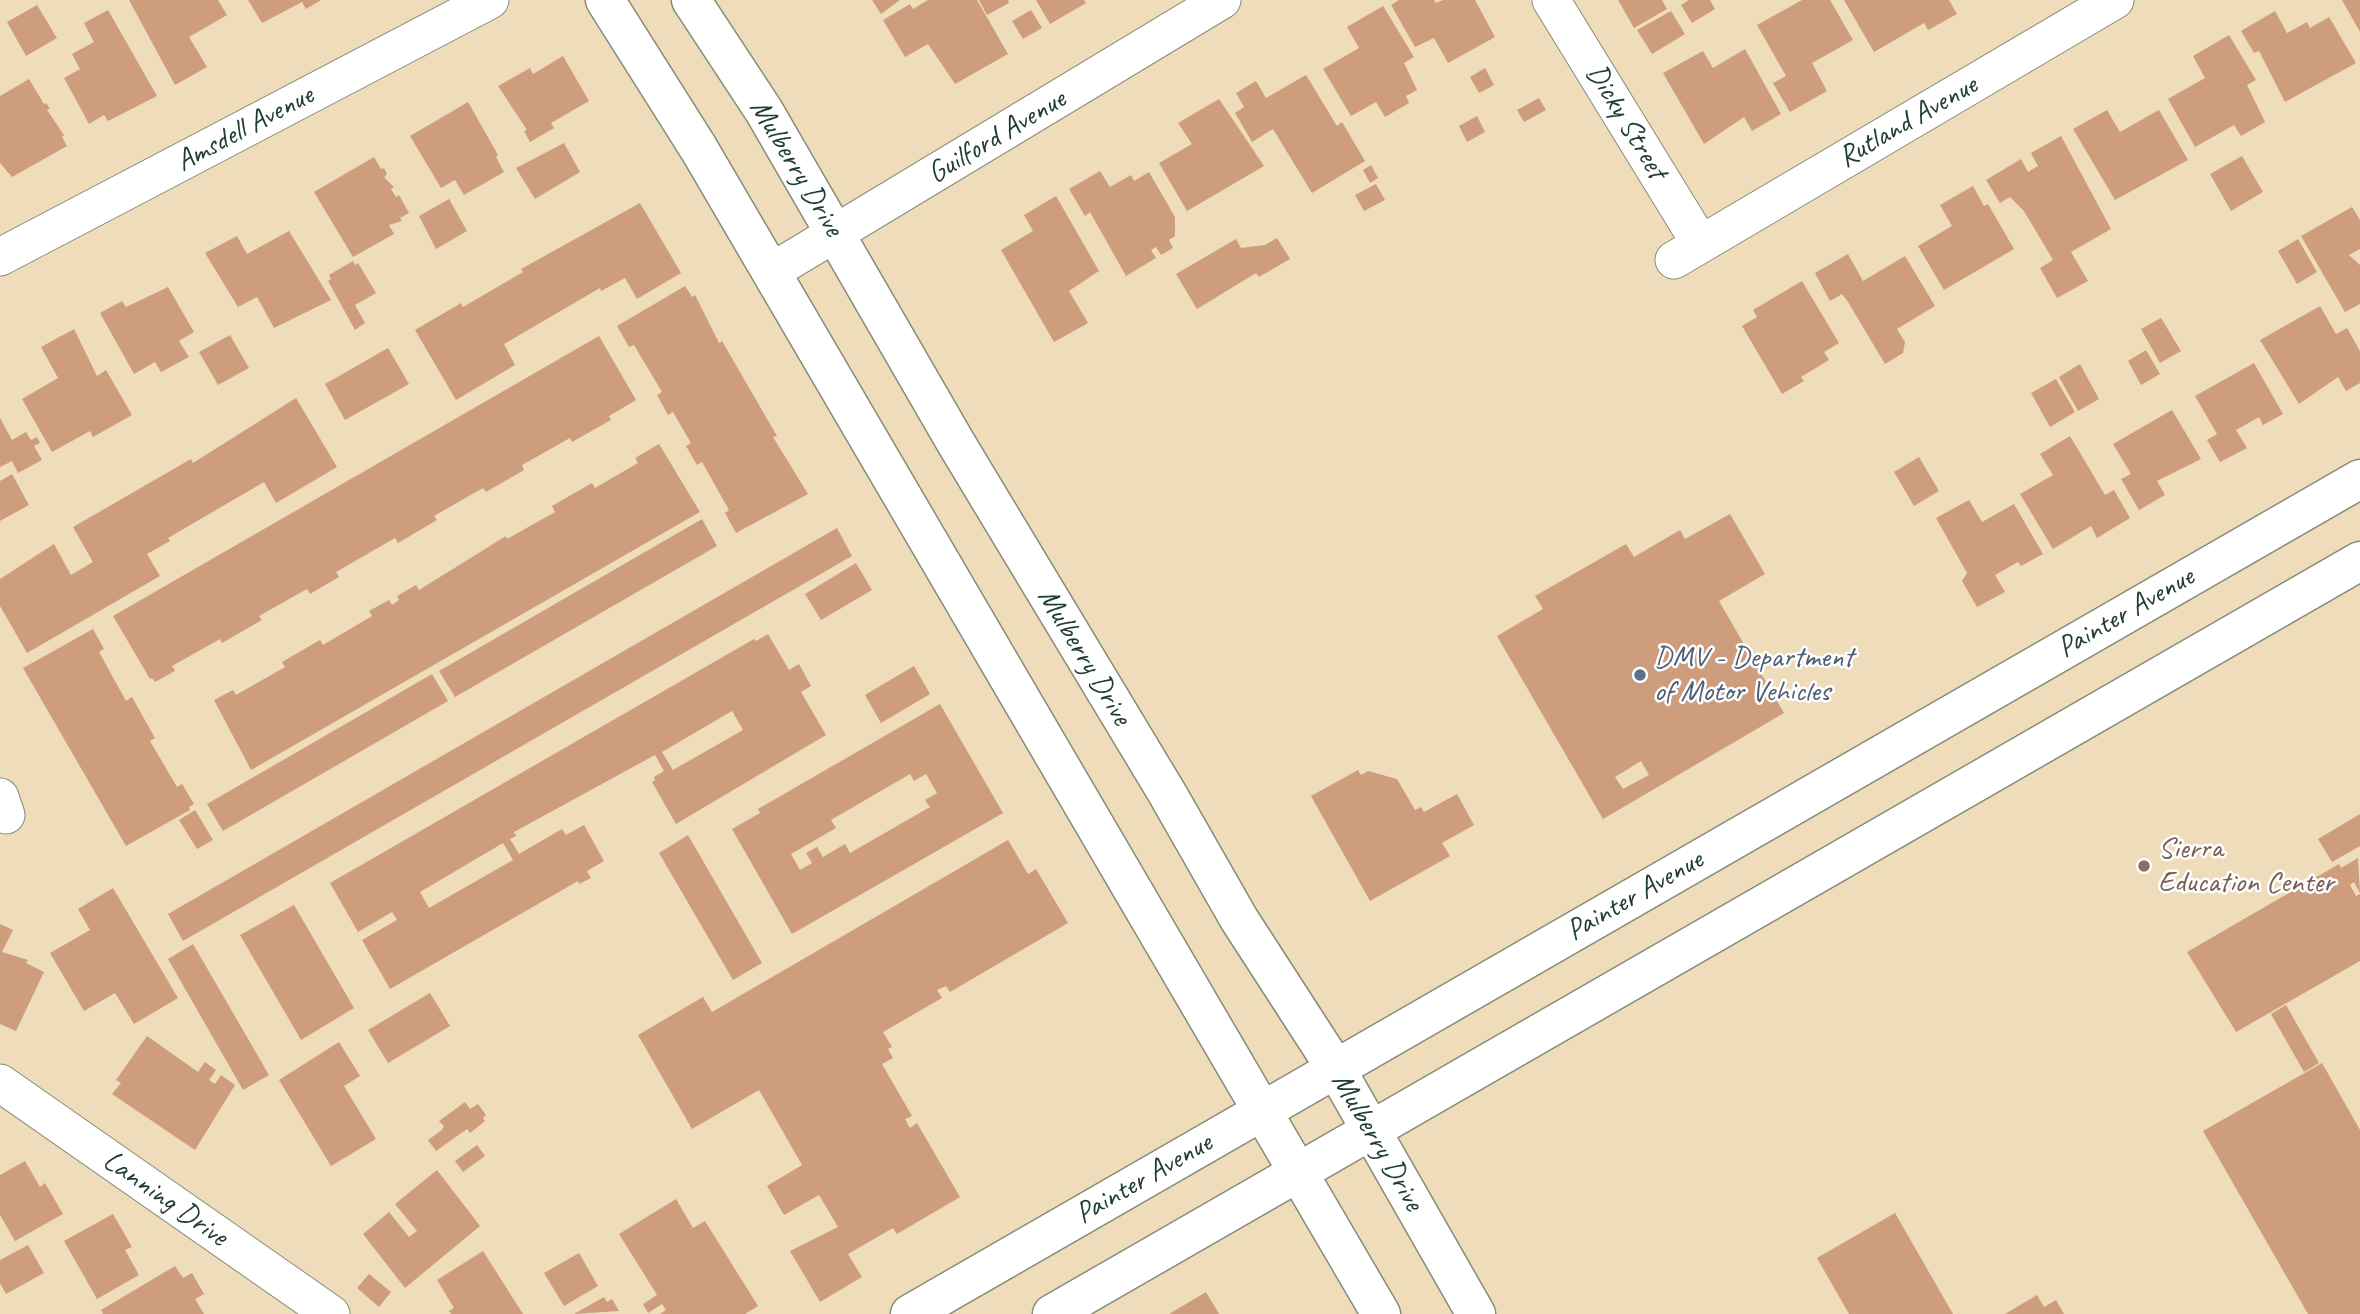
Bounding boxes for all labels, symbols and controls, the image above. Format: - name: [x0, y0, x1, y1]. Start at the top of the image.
- street label: Dicky Street: [1578, 58, 1674, 186]
- street label: Rutland Avenue: [1832, 68, 1984, 176]
- street label: Amsdell Avenue: [170, 78, 320, 180]
- street label: Guilford Avenue: [922, 82, 1072, 192]
- street label: Mulberry Drive: [741, 93, 851, 243]
- street label: Painter Avenue: [2051, 560, 2201, 666]
- street label: Mulberry Drive: [1029, 582, 1139, 732]
- place label: DMV - Department of Motor Vehicles: [1654, 640, 1853, 710]
- marker: DMV - Department of Motor Vehicles: [1632, 667, 1648, 683]
- place label: Sierra Education Center: [2158, 831, 2334, 902]
- street label: Painter Avenue: [1560, 843, 1710, 949]
- marker: Sierra Education Center: [2136, 858, 2152, 874]
- street label: Mulberry Drive: [1323, 1067, 1431, 1217]
- street label: Painter Avenue: [1069, 1126, 1219, 1232]
- street label: Lanning Drive: [96, 1143, 234, 1255]

